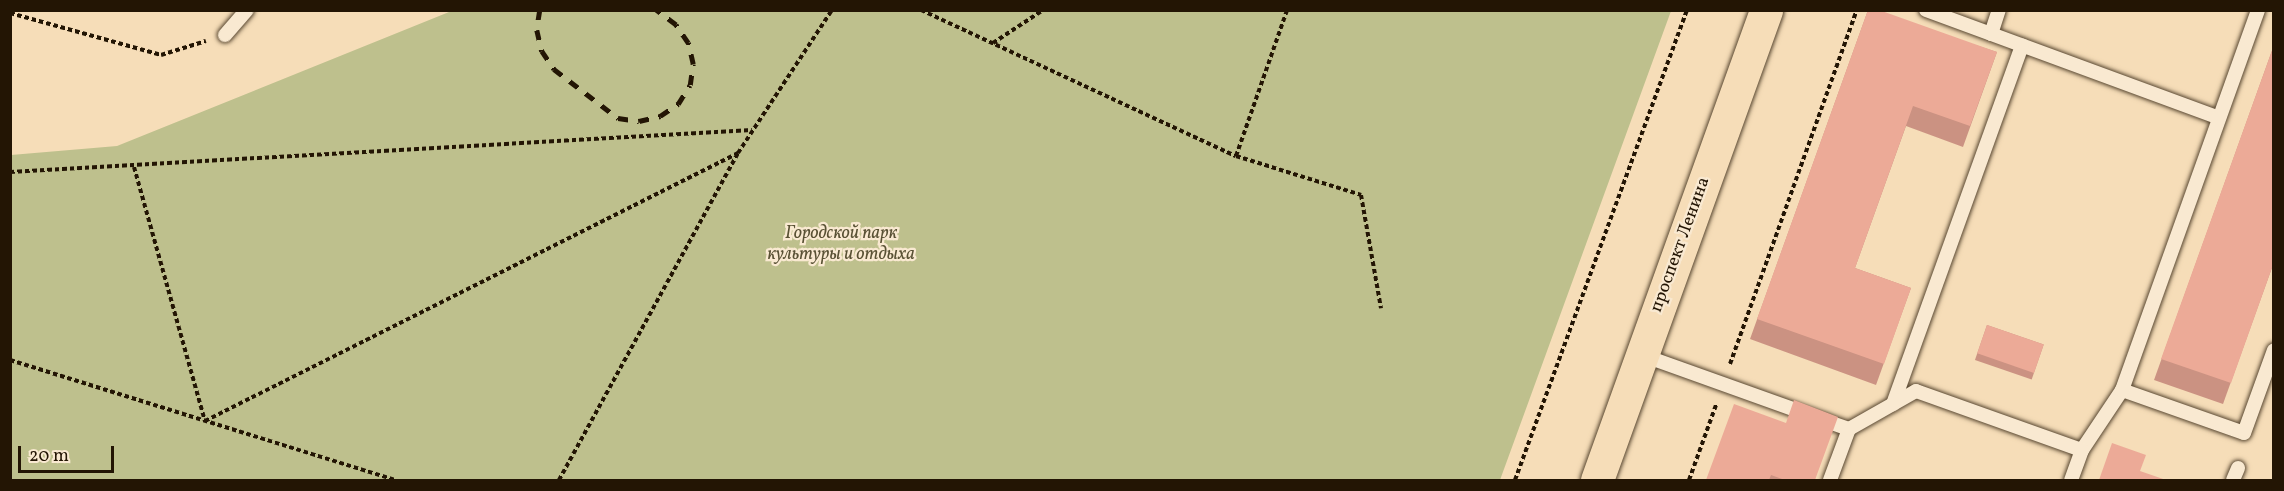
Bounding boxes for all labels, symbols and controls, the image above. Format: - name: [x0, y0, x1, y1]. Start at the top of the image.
- street label: проспект Ленина: [1647, 175, 1715, 315]
- park label: Городской парк культуры и отдыха: [767, 224, 915, 266]
- scale bar: [21, 434, 117, 472]
- text: 20 m: [29, 444, 69, 469]

